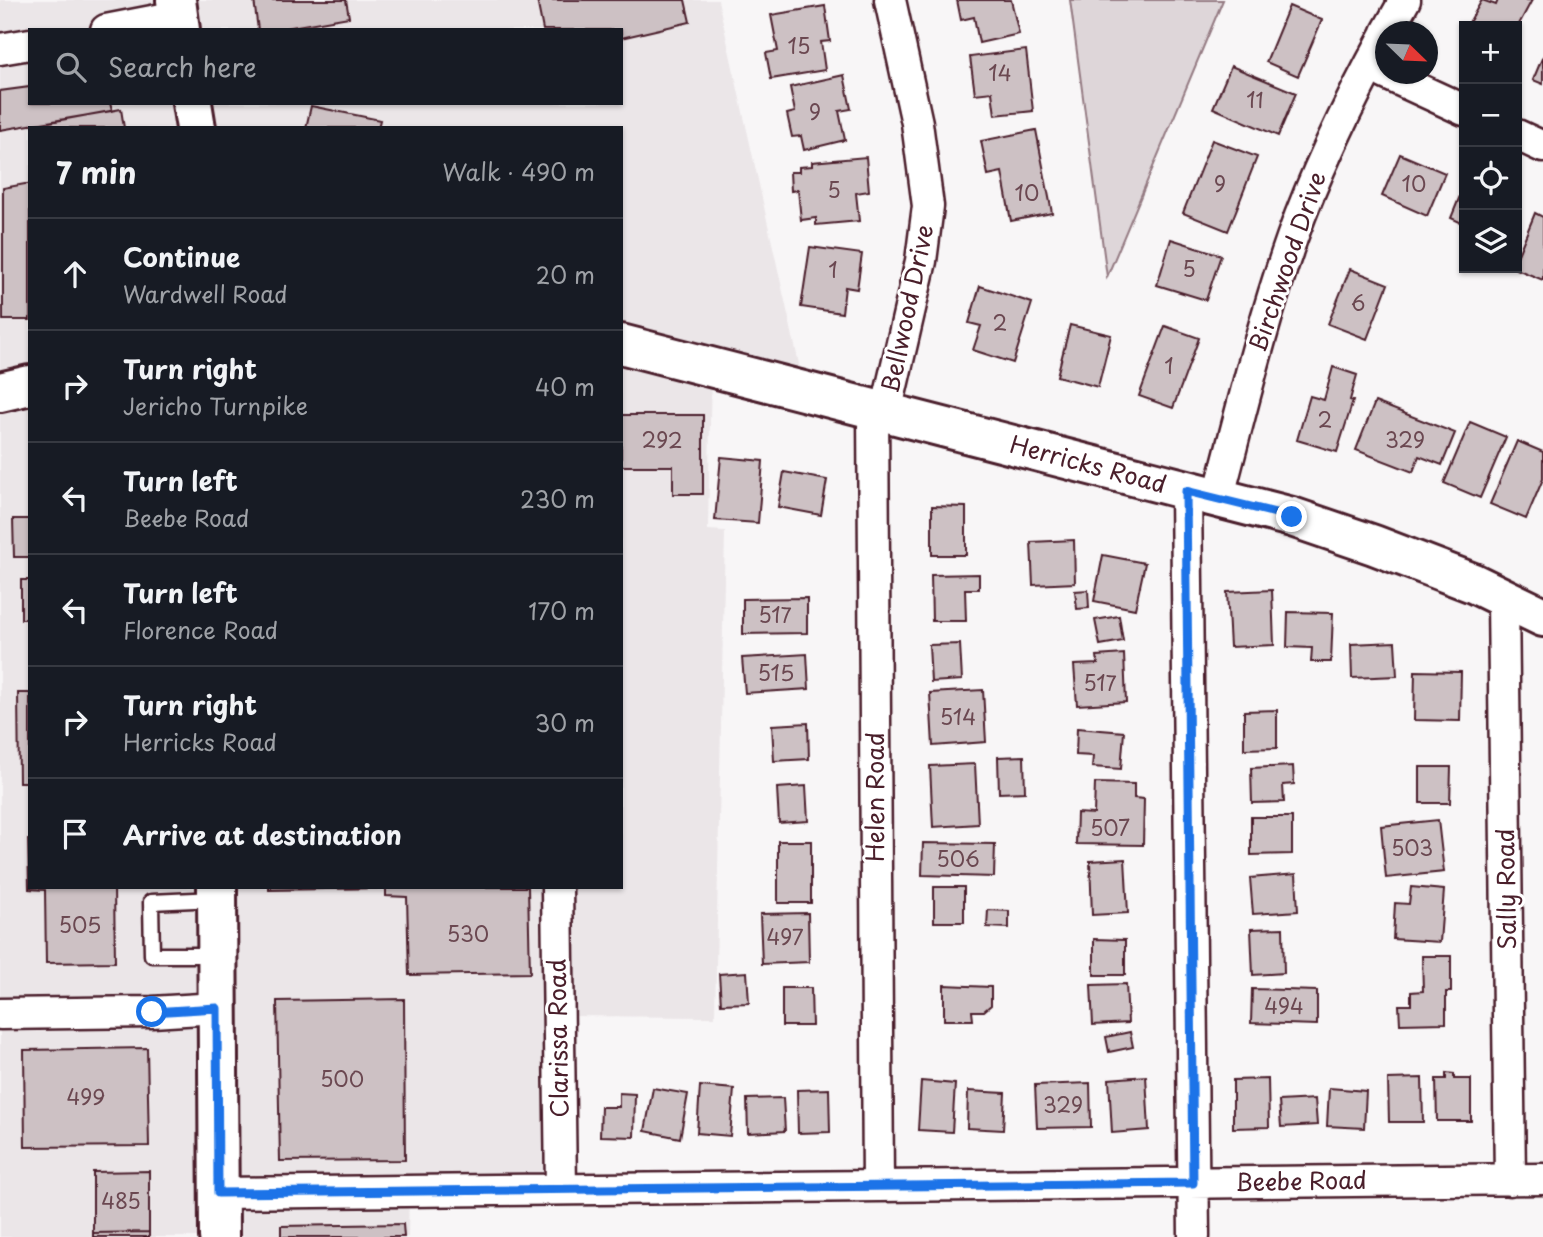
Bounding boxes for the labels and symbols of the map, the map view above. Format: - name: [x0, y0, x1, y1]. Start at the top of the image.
- north arrow: [1375, 21, 1438, 84]
- house number: 15: [788, 29, 810, 61]
- house number: 14: [988, 56, 1012, 88]
- house number: 11: [1246, 83, 1264, 115]
- house number: 9: [809, 95, 821, 127]
- street label: Birchwood Drive: [1238, 166, 1334, 356]
- house number: 9: [1214, 167, 1226, 199]
- house number: 10: [1402, 167, 1426, 199]
- house number: 5: [827, 173, 841, 205]
- house number: 10: [1015, 176, 1039, 208]
- street label: Bellwood Drive: [871, 221, 941, 396]
- house number: 5: [1182, 252, 1196, 284]
- house number: 1: [828, 253, 838, 285]
- house number: 6: [1351, 286, 1365, 318]
- house number: 2: [993, 306, 1007, 338]
- house number: 1: [1164, 349, 1174, 381]
- house number: 2: [1318, 403, 1332, 435]
- house number: 292: [641, 423, 683, 455]
- house number: 329: [1385, 423, 1425, 455]
- street label: Herricks Road: [1006, 425, 1171, 501]
- route end: [1276, 501, 1307, 532]
- house number: 517: [758, 598, 792, 630]
- house number: 515: [758, 656, 794, 688]
- house number: 517: [1083, 666, 1117, 698]
- house number: 514: [940, 700, 976, 732]
- street label: Helen Road: [856, 732, 892, 862]
- house number: 507: [1090, 811, 1130, 843]
- street label: Sally Road: [1486, 828, 1524, 950]
- house number: 503: [1391, 831, 1433, 863]
- house number: 506: [936, 842, 980, 874]
- house number: 505: [59, 908, 101, 940]
- house number: 530: [447, 917, 489, 949]
- house number: 497: [766, 920, 804, 952]
- street label: Clarissa Road: [538, 958, 576, 1118]
- house number: 494: [1264, 989, 1304, 1021]
- route start: [136, 996, 167, 1027]
- house number: 500: [320, 1062, 364, 1094]
- house number: 499: [66, 1080, 106, 1112]
- house number: 329: [1043, 1088, 1083, 1120]
- street label: Beebe Road: [1235, 1161, 1367, 1199]
- house number: 485: [101, 1184, 141, 1216]

